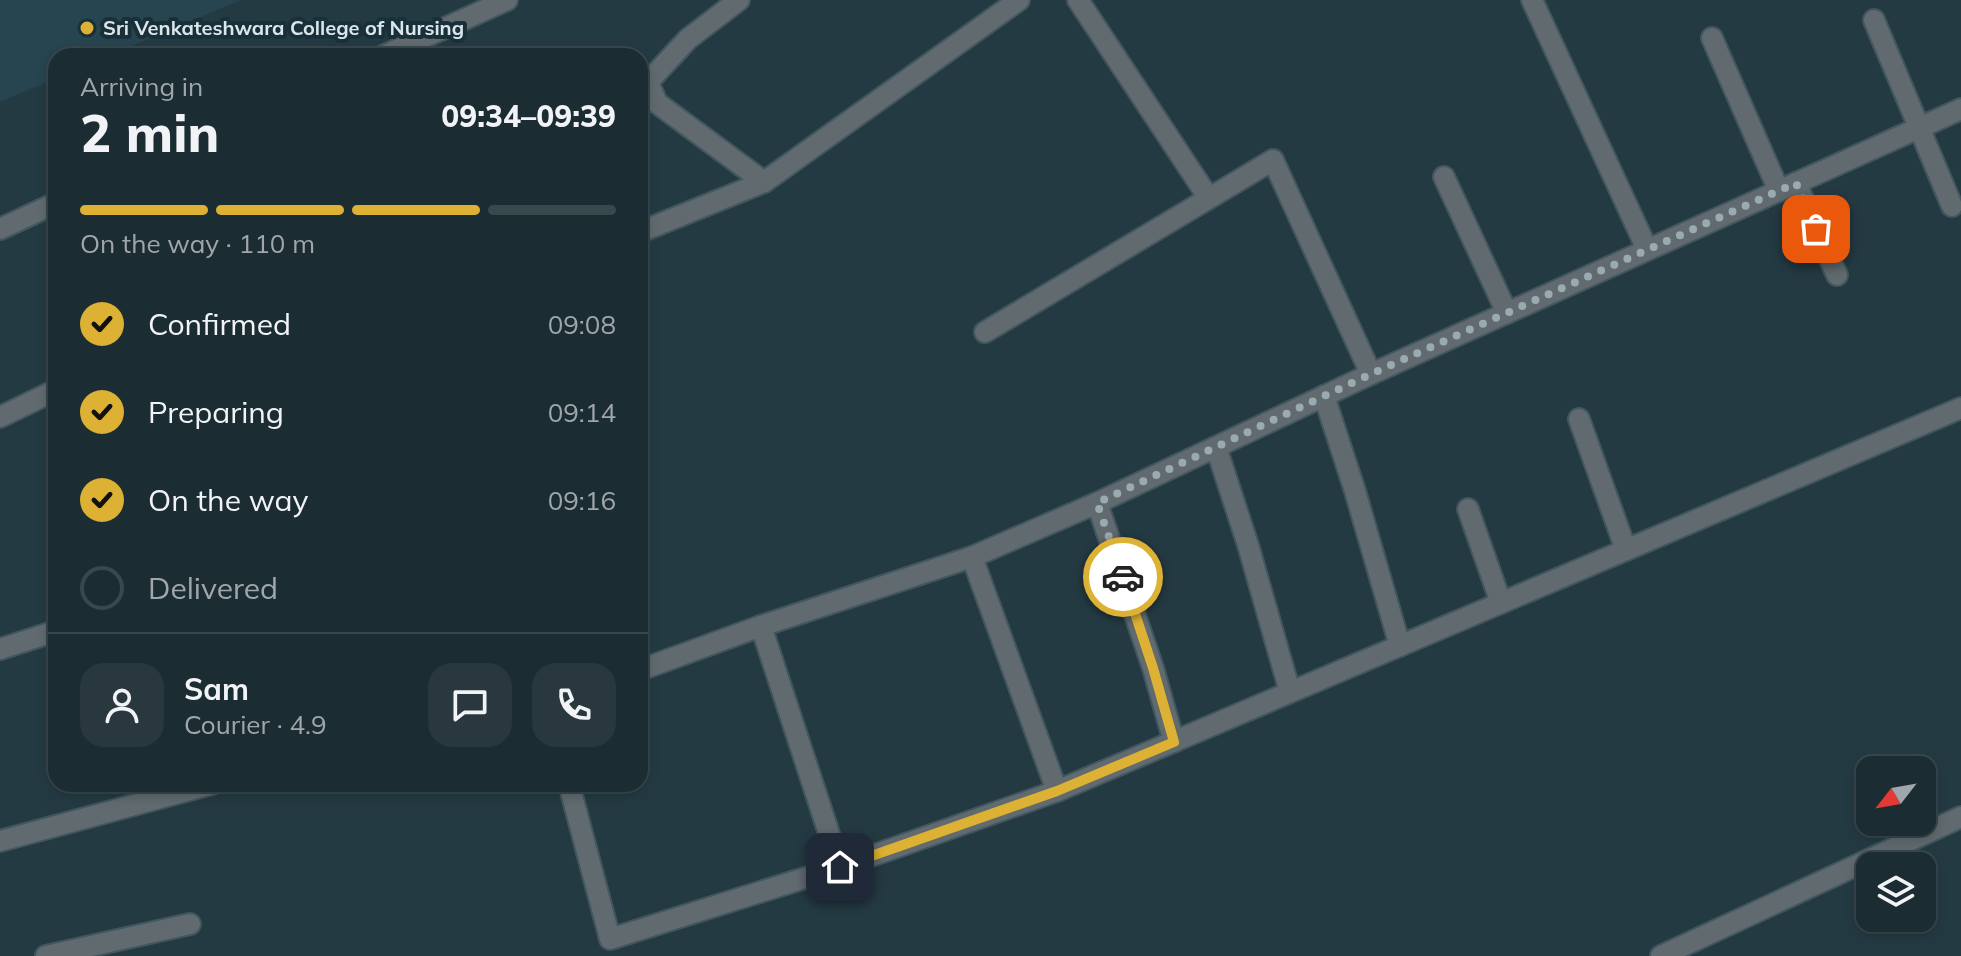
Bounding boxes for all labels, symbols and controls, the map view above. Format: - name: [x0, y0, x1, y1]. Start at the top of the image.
- place label: Sri Venkateshwara College of Nursing: [103, 15, 464, 40]
- marker: Sri Venkateshwara College of Nursing: [78, 19, 96, 37]
- text: Arriving in: [80, 70, 203, 103]
- text: 09:34–09:39: [441, 97, 616, 135]
- text: 2 min: [80, 100, 219, 165]
- pin: [1782, 195, 1850, 263]
- icon: bag: [1794, 207, 1838, 251]
- text: On the way · 110 m: [80, 227, 315, 260]
- icon: check: [80, 302, 124, 346]
- text: Confirmed: [148, 305, 291, 343]
- text: 09:08: [548, 308, 616, 341]
- icon: check: [80, 390, 124, 434]
- text: Preparing: [148, 393, 284, 431]
- text: 09:14: [548, 396, 616, 429]
- icon: check: [80, 478, 124, 522]
- text: On the way: [148, 481, 308, 519]
- text: 09:16: [548, 484, 616, 517]
- courier: [1083, 537, 1163, 617]
- icon: car: [1101, 555, 1145, 599]
- text: Delivered: [148, 569, 278, 607]
- button: person: [80, 663, 164, 747]
- button: chat: [428, 663, 512, 747]
- button: phone: [532, 663, 616, 747]
- text: Sam: [184, 670, 249, 708]
- text: Courier · 4.9: [184, 708, 327, 741]
- north arrow: [1856, 756, 1936, 836]
- map controls: [1856, 756, 1936, 932]
- pin: [806, 833, 874, 901]
- icon: home: [818, 845, 862, 889]
- button: layers: [1856, 852, 1936, 932]

